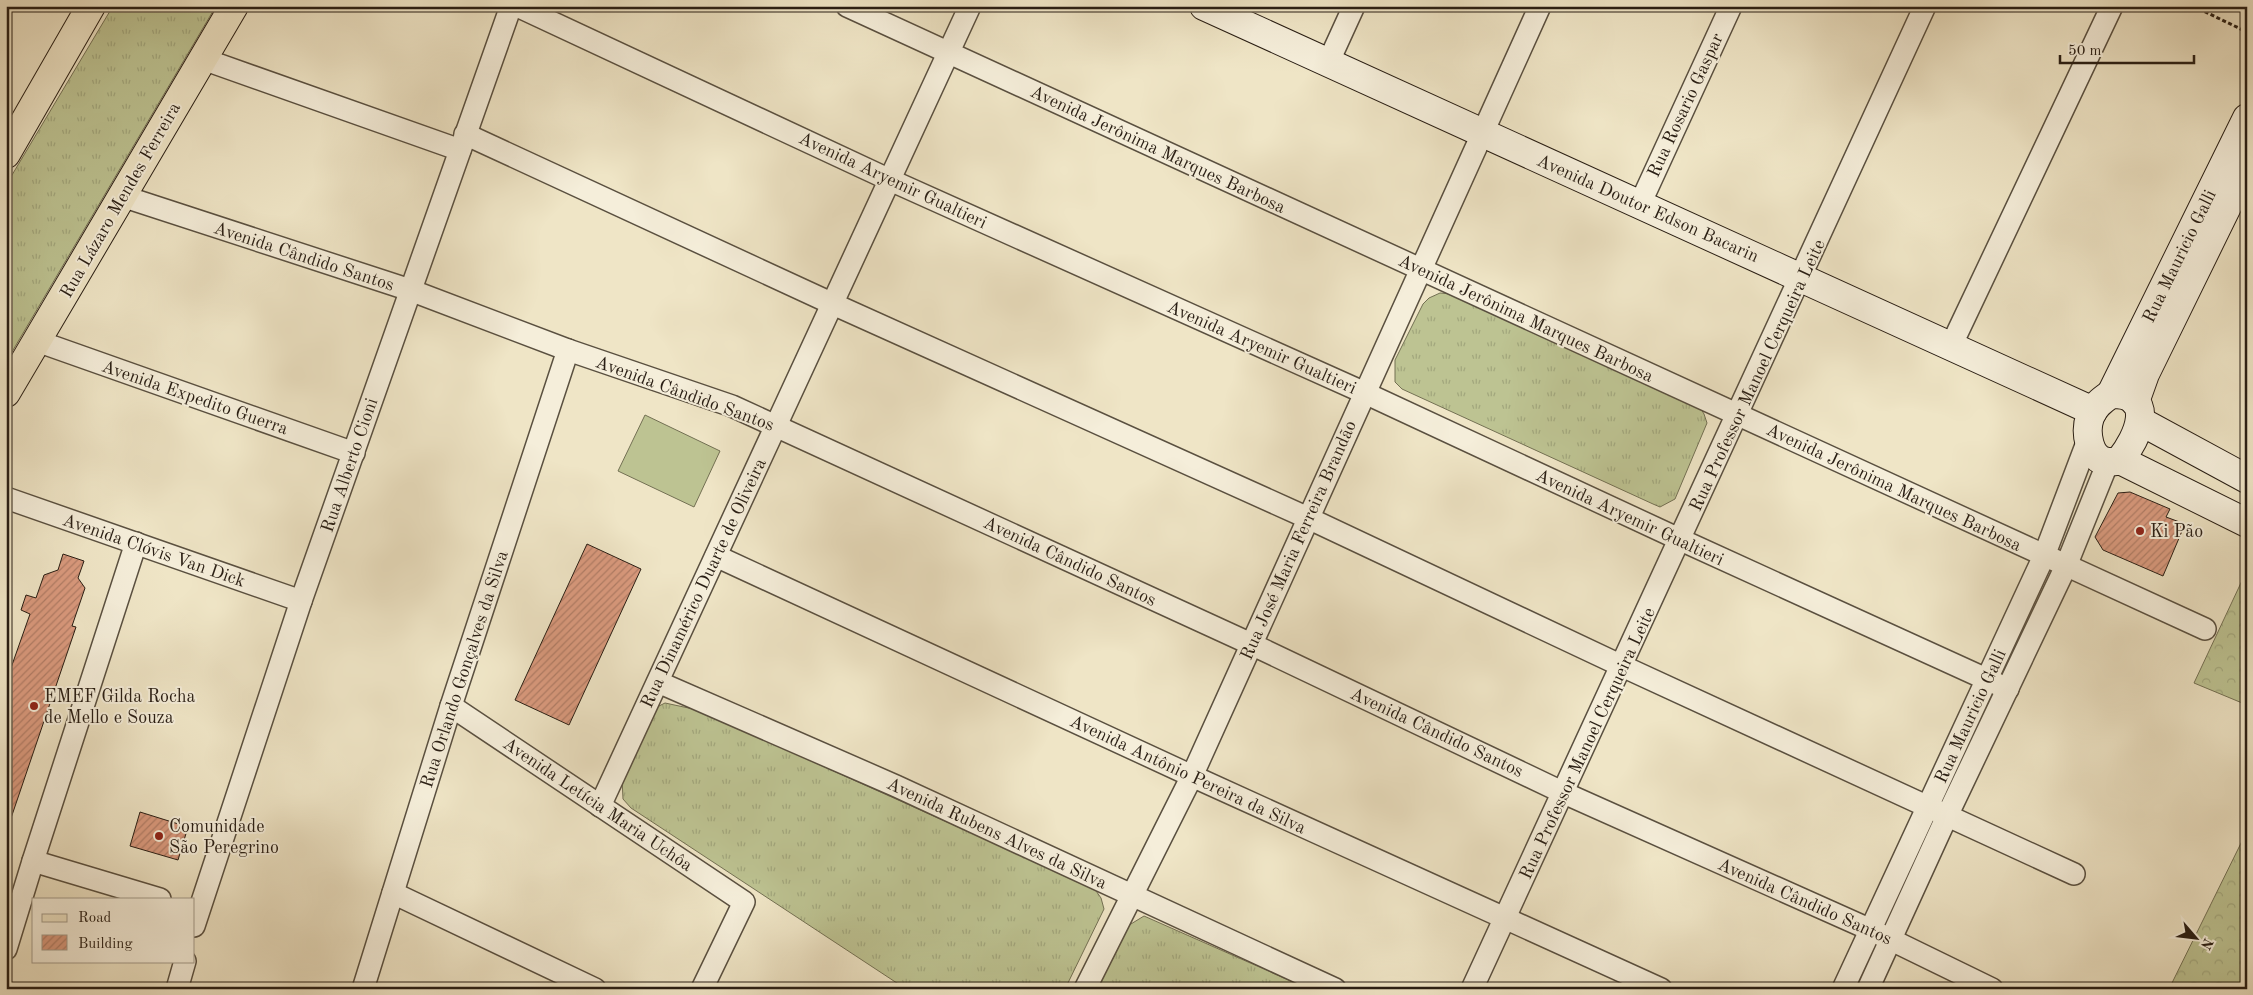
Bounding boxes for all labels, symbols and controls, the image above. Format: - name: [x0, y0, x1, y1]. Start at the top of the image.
- street label: Rua Rosario Gaspar: [1645, 30, 1727, 180]
- scale bar: [2060, 32, 2194, 64]
- text: 50 m: [2068, 44, 2102, 59]
- street label: Avenida Jerônima Marques Barbosa: [1027, 83, 1288, 217]
- street label: Rua Lázaro Mendes Ferreira: [57, 100, 184, 301]
- street label: Avenida Aryemir Gualtieri: [796, 129, 989, 232]
- street label: Avenida Doutor Edson Bacarin: [1534, 152, 1762, 266]
- street label: Rua Mauricio Galli: [2140, 187, 2220, 326]
- street label: Avenida Cândido Santos: [211, 219, 396, 295]
- street label: Rua Professor Manoel Cerqueira Leite: [1687, 237, 1829, 514]
- street label: Avenida Jerônima Marques Barbosa: [1395, 252, 1656, 386]
- street label: Avenida Aryemir Gualtieri: [1164, 298, 1359, 398]
- street label: Avenida Cândido Santos: [593, 353, 777, 435]
- street label: Avenida Expedito Guerra: [99, 358, 290, 438]
- street label: Rua Alberto Cioni: [319, 396, 381, 535]
- street label: Rua José Maria Ferreira Brandão: [1238, 418, 1360, 663]
- street label: Avenida Jerônima Marques Barbosa: [1763, 421, 2024, 555]
- street label: Rua Dinamérico Duarte de Oliveira: [638, 456, 770, 711]
- street label: Avenida Aryemir Gualtieri: [1533, 466, 1726, 569]
- street label: Avenida Clóvis Van Dick: [60, 511, 247, 591]
- street label: Avenida Cândido Santos: [980, 514, 1159, 610]
- place label: Ki Pão: [2150, 523, 2203, 541]
- marker: Ki Pão: [2134, 525, 2146, 537]
- street label: Rua Orlando Gonçalves da Silva: [418, 548, 512, 790]
- street label: Rua Professor Manoel Cerqueira Leite: [1517, 605, 1659, 882]
- street label: Rua Mauricio Galli: [1932, 647, 2010, 786]
- street label: Avenida Cândido Santos: [1347, 685, 1526, 781]
- place label: EMEF Gilda Rocha de Mello e Souza: [44, 688, 196, 727]
- marker: EMEF Gilda Rocha de Mello e Souza: [28, 700, 40, 712]
- street label: Avenida Antônio Pereira da Silva: [1067, 712, 1308, 838]
- street label: Avenida Letícia Maria Uchôa: [499, 735, 696, 875]
- street label: Avenida Rubens Alves da Silva: [884, 775, 1109, 893]
- place label: Comunidade São Peregrino: [169, 818, 279, 857]
- marker: Comunidade São Peregrino: [153, 830, 165, 842]
- street label: Avenida Cândido Santos: [1715, 855, 1895, 949]
- legend: [32, 898, 195, 962]
- text: Road: [78, 911, 112, 926]
- north arrow: [2170, 912, 2220, 962]
- text: N: [2198, 936, 2215, 952]
- text: Building: [78, 937, 133, 952]

